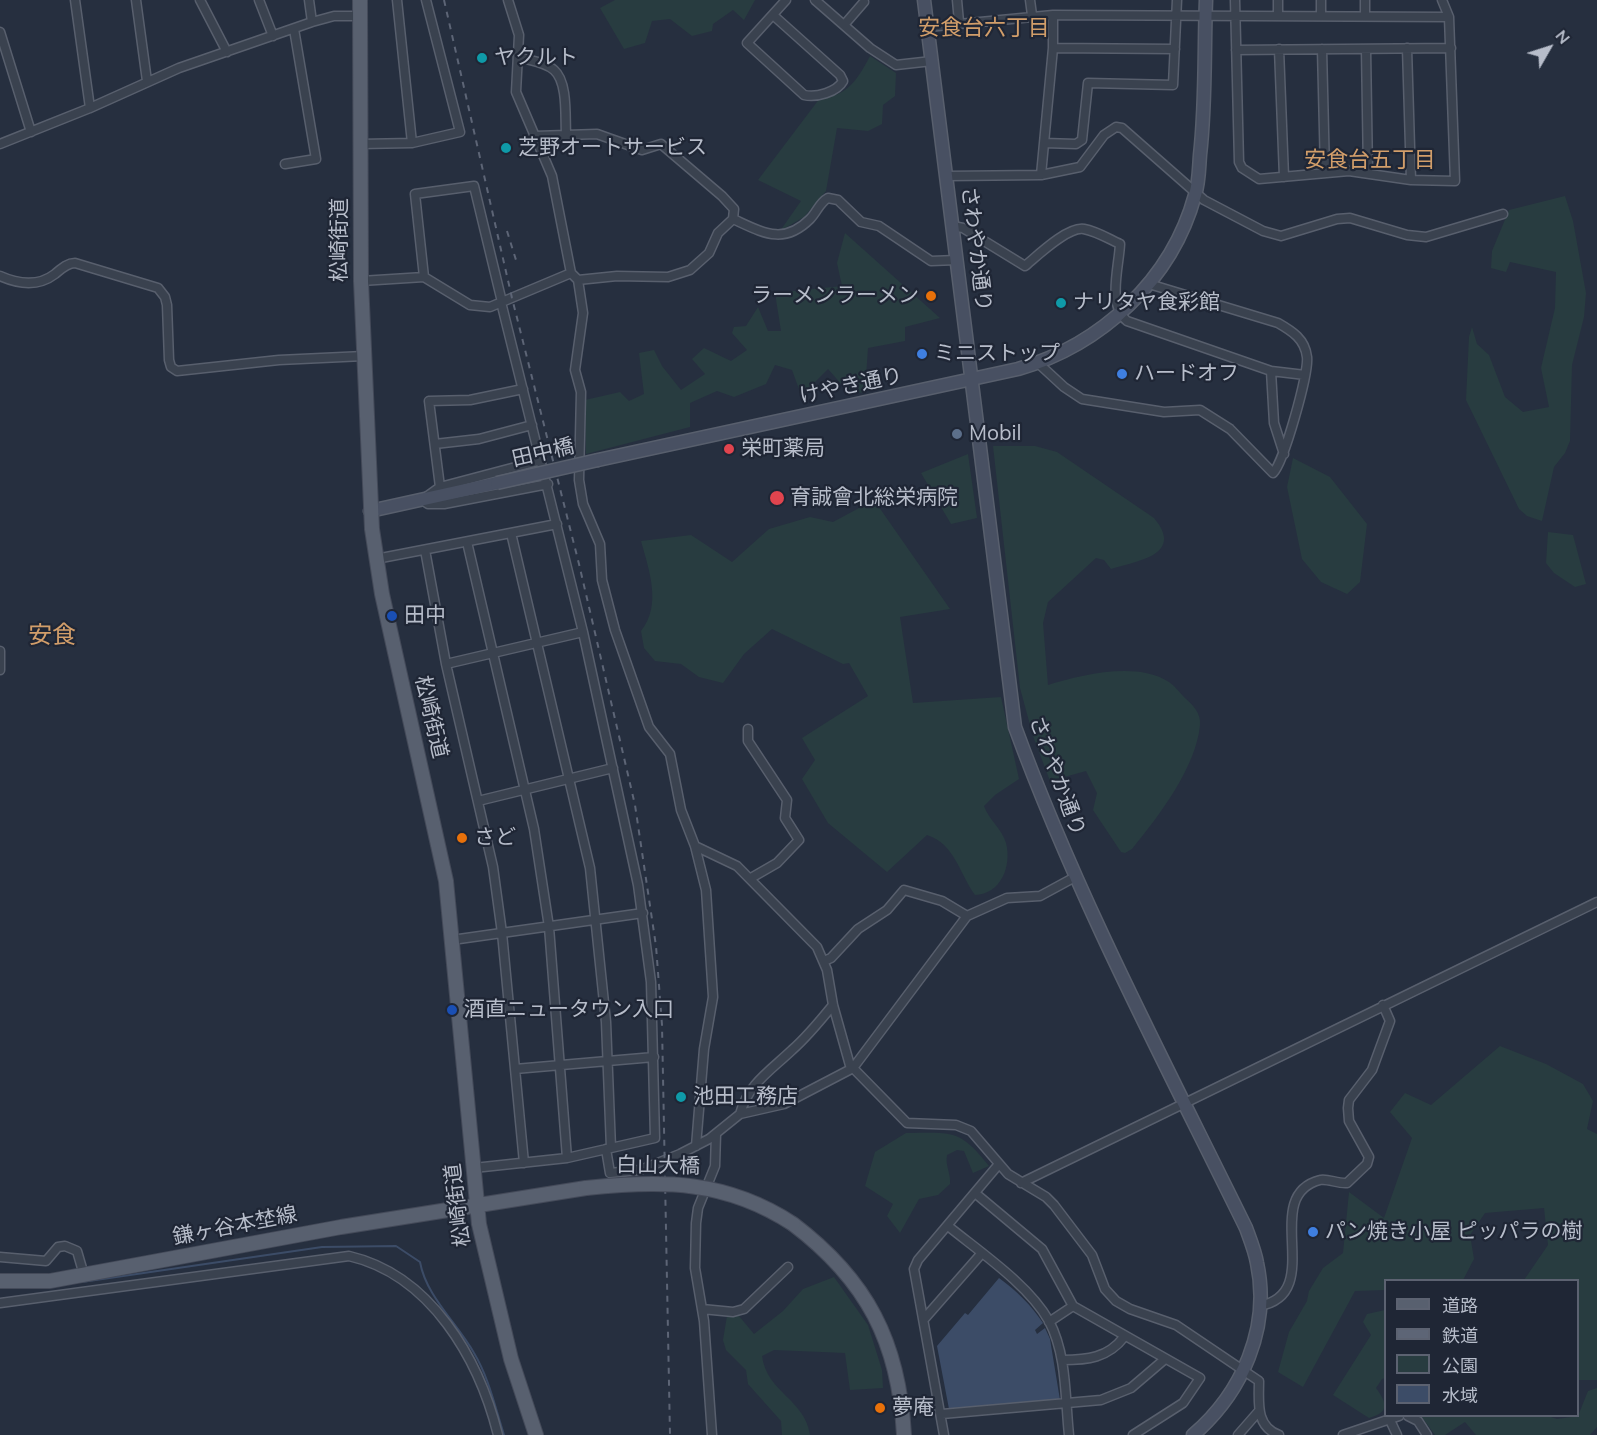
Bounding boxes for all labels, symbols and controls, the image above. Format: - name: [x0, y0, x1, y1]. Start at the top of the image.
- district label: 安食台六丁目: [918, 15, 1050, 41]
- north arrow: [1519, 18, 1579, 78]
- text: N: [1551, 26, 1575, 48]
- place label: ヤクルト: [494, 45, 578, 71]
- marker: ヤクルト: [475, 51, 489, 65]
- place label: 芝野オートサービス: [518, 135, 707, 161]
- marker: 芝野オートサービス: [499, 141, 513, 155]
- district label: 安食台五丁目: [1304, 147, 1436, 173]
- street label: さわやか通り: [956, 185, 996, 313]
- street label: 松崎街道: [327, 198, 353, 282]
- place label: ラーメンラーメン: [751, 283, 919, 309]
- marker: ラーメンラーメン: [924, 289, 938, 303]
- place label: ナリタヤ食彩館: [1073, 290, 1220, 316]
- marker: ナリタヤ食彩館: [1054, 296, 1068, 310]
- place label: ミニストップ: [934, 341, 1060, 367]
- marker: ミニストップ: [915, 347, 929, 361]
- place label: ハードオフ: [1134, 361, 1239, 387]
- street label: けやき通り: [797, 363, 905, 409]
- marker: ハードオフ: [1115, 367, 1129, 381]
- place label: Mobil: [969, 421, 1022, 447]
- marker: Mobil: [950, 427, 964, 441]
- street label: 田中橋: [509, 434, 577, 472]
- place label: 栄町薬局: [741, 436, 825, 462]
- marker: 栄町薬局: [722, 442, 736, 456]
- place label: 育誠會北総栄病院: [790, 485, 958, 511]
- marker: 育誠會北総栄病院: [768, 489, 786, 507]
- place label: 田中: [404, 603, 446, 629]
- marker: 田中: [385, 609, 399, 623]
- district label: 安食: [28, 622, 76, 650]
- street label: 松崎街道: [409, 673, 453, 761]
- street label: さわやか通り: [1024, 712, 1090, 840]
- place label: さど: [474, 825, 516, 851]
- marker: さど: [455, 831, 469, 845]
- place label: 酒直ニュータウン入口: [464, 997, 674, 1023]
- marker: 酒直ニュータウン入口: [445, 1003, 459, 1017]
- place label: 池田工務店: [693, 1084, 798, 1110]
- marker: 池田工務店: [674, 1090, 688, 1104]
- street label: 白山大橋: [616, 1153, 700, 1179]
- street label: 松崎街道: [440, 1162, 476, 1248]
- street label: 鎌ヶ谷本埜線: [171, 1202, 299, 1250]
- place label: パン焼き小屋 ピッパラの樹: [1325, 1219, 1582, 1245]
- marker: パン焼き小屋 ピッパラの樹: [1306, 1225, 1320, 1239]
- legend: [1384, 1279, 1579, 1417]
- text: 道路: [1442, 1294, 1478, 1317]
- text: 鉄道: [1442, 1324, 1478, 1347]
- text: 公園: [1442, 1354, 1478, 1377]
- text: 水域: [1442, 1384, 1478, 1407]
- place label: 夢庵: [892, 1395, 934, 1421]
- marker: 夢庵: [873, 1401, 887, 1415]

